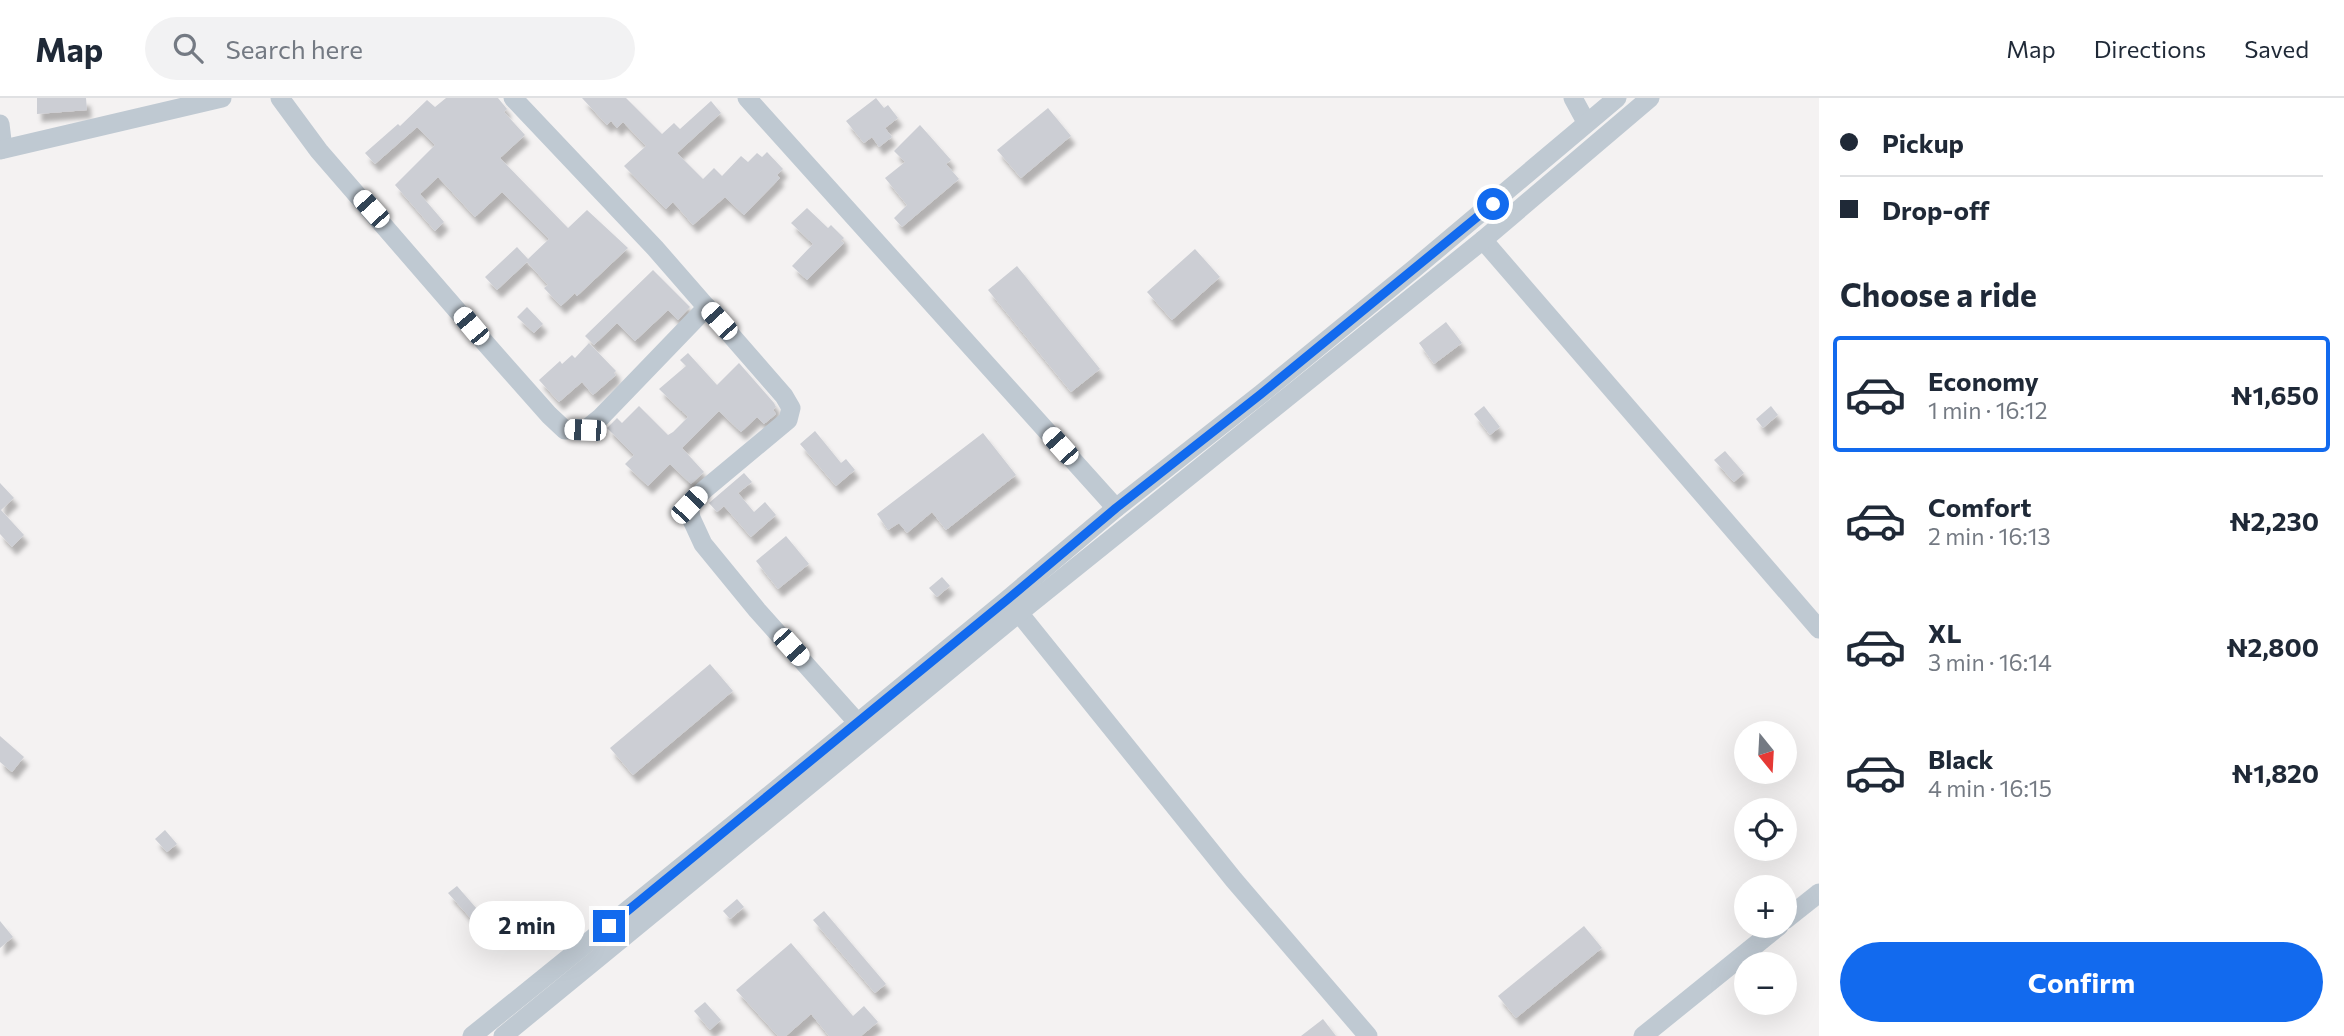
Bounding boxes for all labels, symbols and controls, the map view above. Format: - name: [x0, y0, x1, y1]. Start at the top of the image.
- search box: [145, 17, 635, 80]
- text: Map: [35, 28, 103, 69]
- icon: search: [169, 29, 207, 67]
- text: Search here: [225, 33, 363, 64]
- text: Map: [2006, 34, 2056, 63]
- text: Directions: [2094, 34, 2206, 63]
- text: Saved: [2244, 34, 2309, 63]
- text: Pickup: [1882, 127, 1964, 158]
- car: [350, 186, 393, 232]
- route start: [1477, 188, 1509, 220]
- text: Drop-off: [1882, 194, 1989, 225]
- text: Choose a ride: [1840, 274, 2037, 314]
- car: [698, 298, 741, 344]
- car: [450, 303, 493, 349]
- icon: car: [1844, 363, 1907, 426]
- text: Economy: [1928, 365, 2039, 396]
- text: ₦1,650: [2231, 379, 2319, 410]
- text: 1 min · 16:12: [1928, 396, 2047, 424]
- car: [564, 419, 607, 441]
- car: [1039, 423, 1082, 469]
- car: [667, 482, 712, 528]
- icon: car: [1844, 489, 1907, 552]
- text: Comfort: [1928, 491, 2031, 522]
- text: ₦2,230: [2230, 505, 2319, 536]
- text: 2 min · 16:13: [1928, 522, 2051, 550]
- icon: car: [1844, 615, 1907, 678]
- text: XL: [1928, 617, 1962, 648]
- car: [770, 624, 813, 670]
- text: ₦2,800: [2226, 631, 2319, 662]
- text: 3 min · 16:14: [1928, 648, 2052, 676]
- north arrow: [1734, 721, 1797, 784]
- map controls: [1734, 721, 1797, 1015]
- icon: car: [1844, 741, 1907, 804]
- text: Black: [1928, 743, 1994, 774]
- text: ₦1,820: [2232, 757, 2319, 788]
- text: 4 min · 16:15: [1928, 774, 2052, 802]
- button: locate: [1734, 798, 1797, 861]
- button: +: [1734, 875, 1797, 938]
- callout: 2 min: [469, 902, 584, 950]
- route end: [593, 910, 625, 942]
- text: 2 min: [498, 911, 556, 939]
- button: Confirm: [1840, 942, 2323, 1022]
- button: −: [1734, 952, 1797, 1015]

